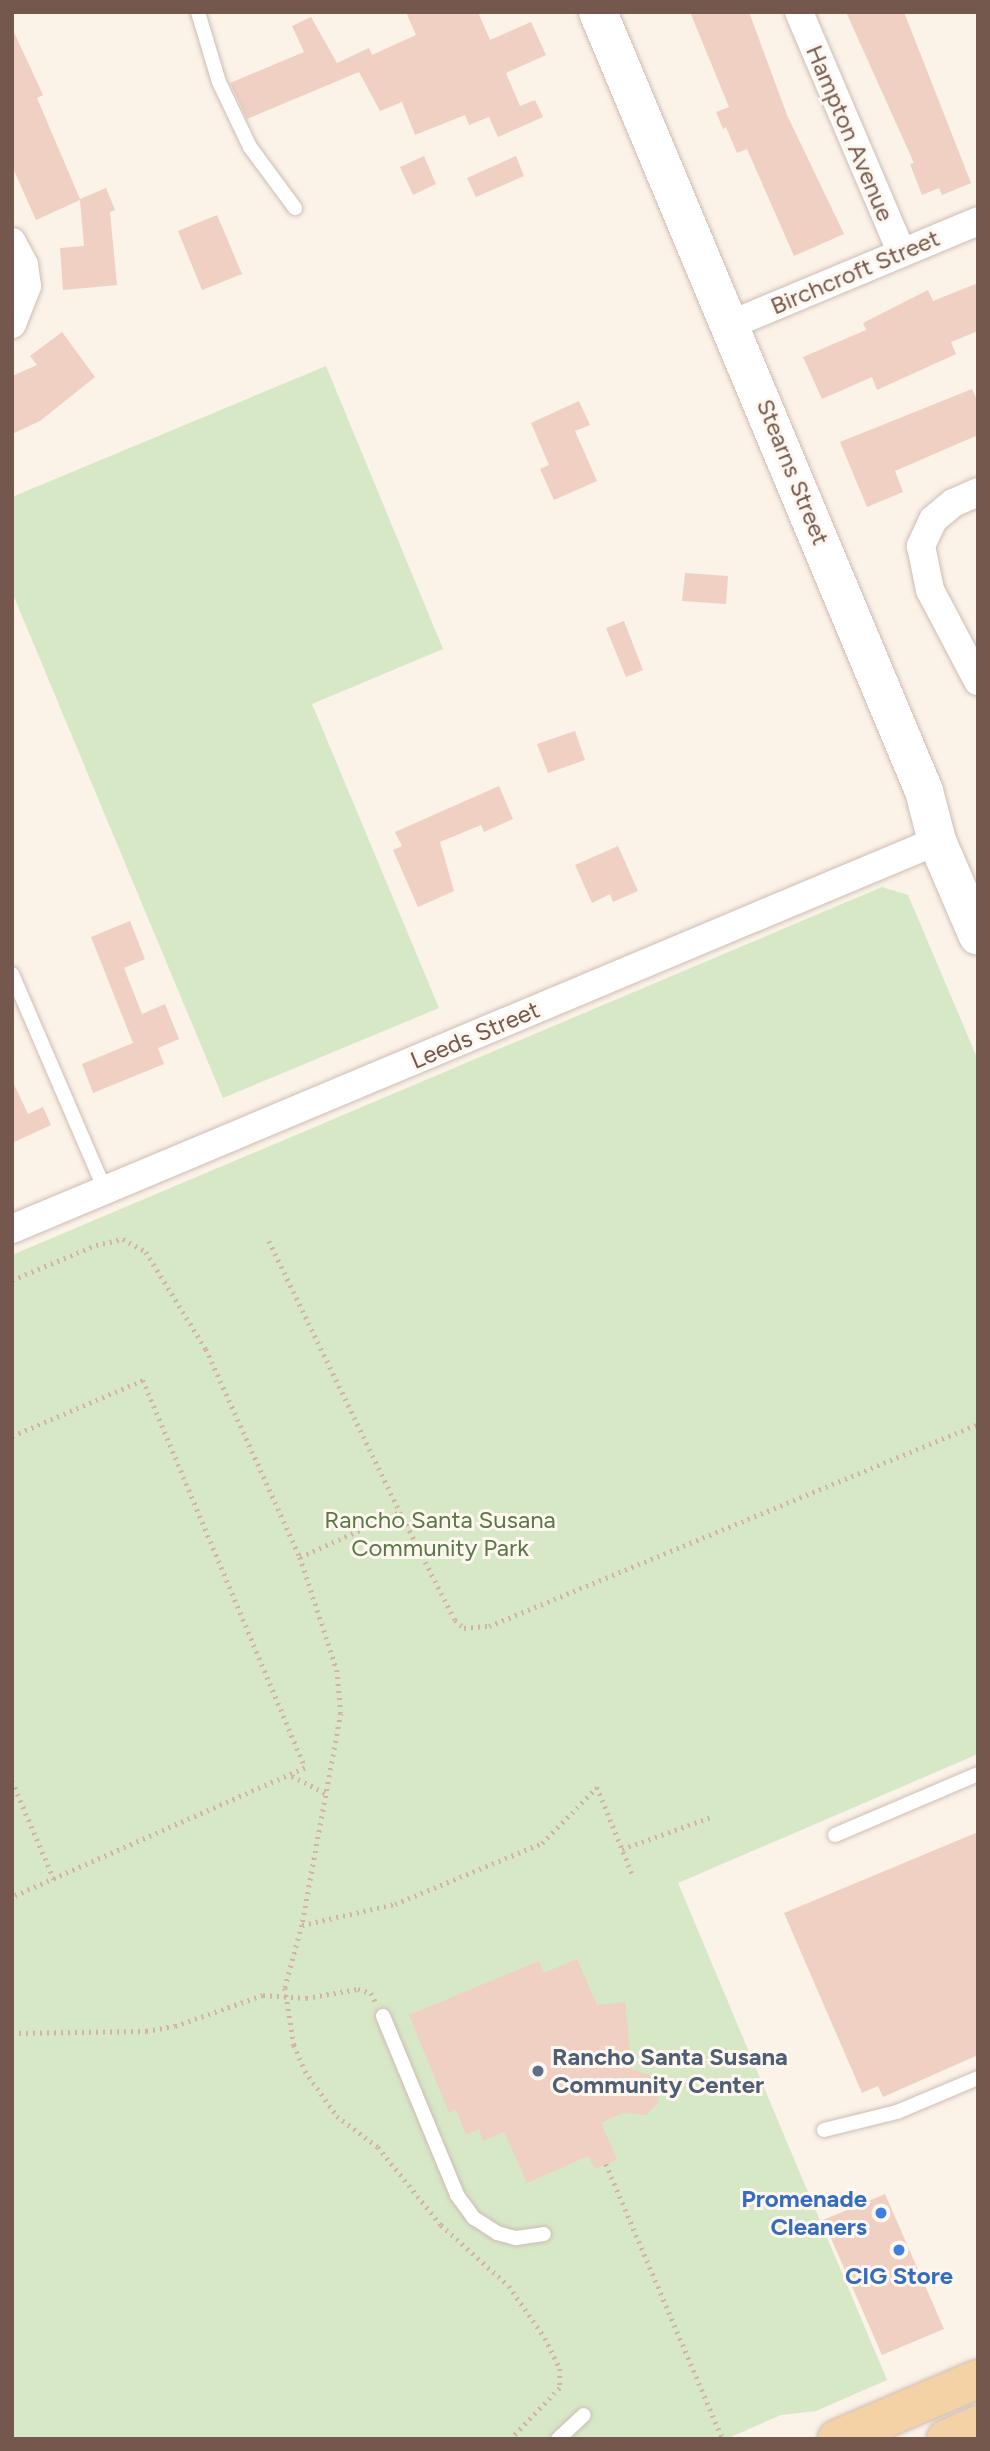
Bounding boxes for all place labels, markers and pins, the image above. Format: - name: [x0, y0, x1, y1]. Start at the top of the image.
- place label: Rancho Santa Susana Community Center: [552, 2043, 788, 2099]
- marker: Rancho Santa Susana Community Center: [530, 2063, 546, 2079]
- place label: Promenade Cleaners: [741, 2185, 867, 2241]
- marker: Promenade Cleaners: [873, 2205, 889, 2221]
- marker: CIG Store: [891, 2242, 907, 2258]
- place label: CIG Store: [845, 2262, 953, 2290]

